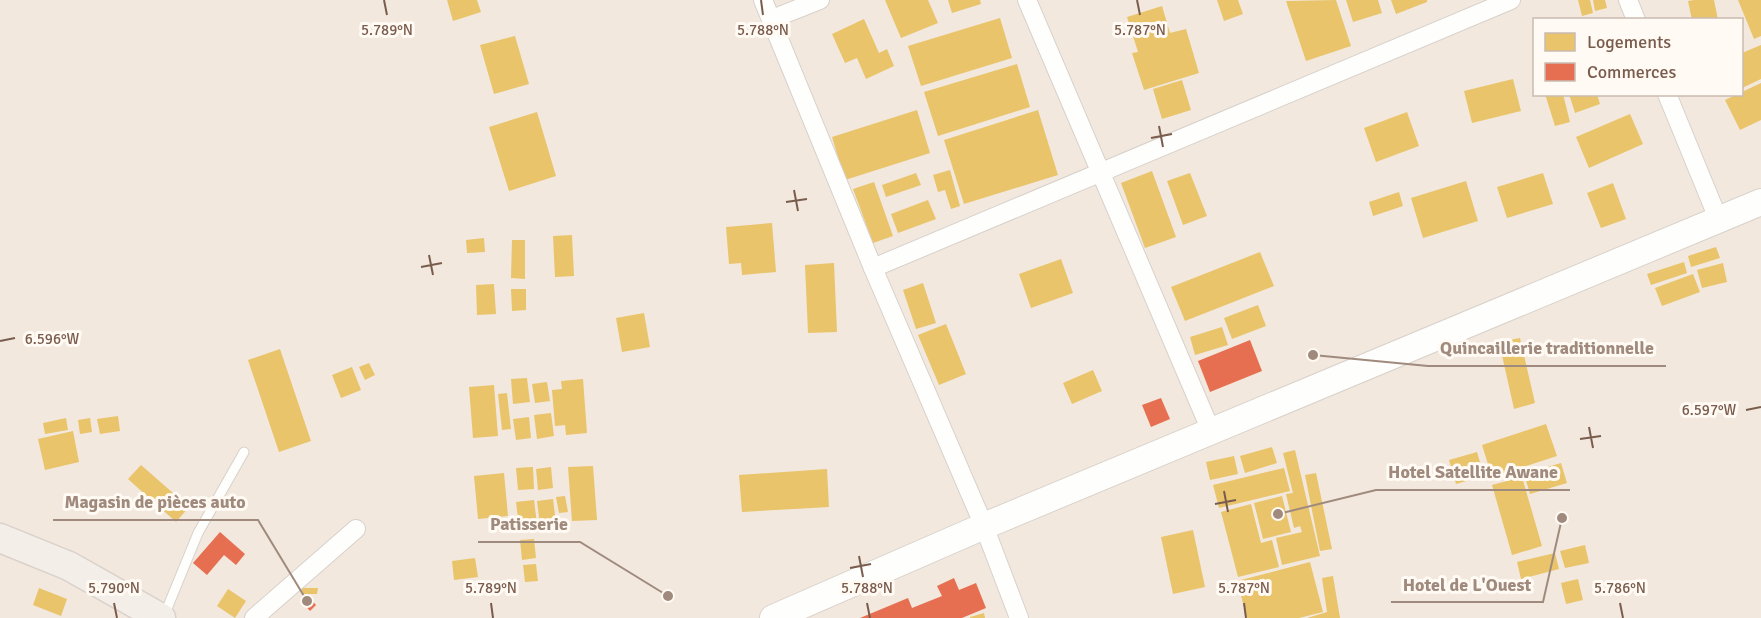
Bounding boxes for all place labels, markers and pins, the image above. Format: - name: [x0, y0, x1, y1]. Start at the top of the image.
- callout: Quincaillerie traditionnelle: [1428, 330, 1666, 366]
- callout: Hotel Satellite Awane: [1376, 454, 1570, 490]
- callout: Magasin de pièces auto: [53, 484, 258, 520]
- callout: Patisserie: [478, 506, 580, 542]
- callout: Hotel de L'Ouest: [1391, 566, 1543, 602]

